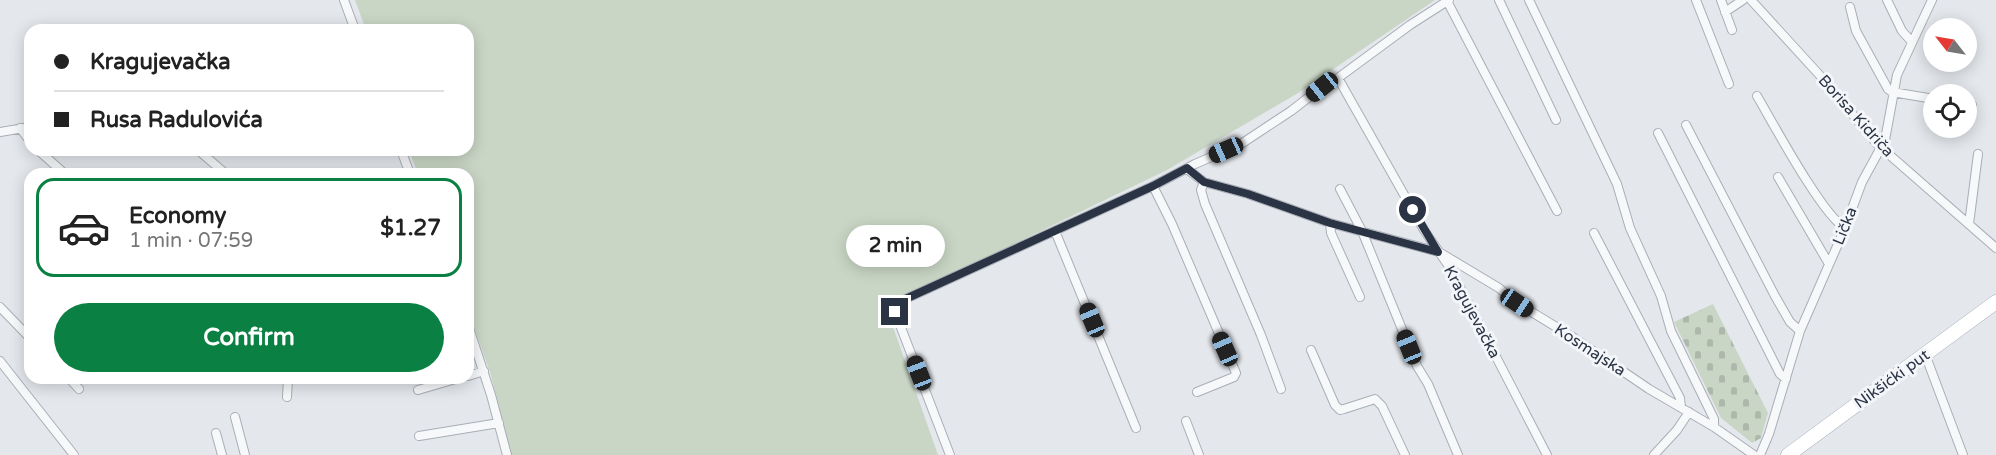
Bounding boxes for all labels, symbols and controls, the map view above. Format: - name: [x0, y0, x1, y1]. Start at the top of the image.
- north arrow: [1923, 18, 1977, 72]
- map controls: [1923, 18, 1977, 138]
- text: Kragujevačka: [90, 49, 231, 75]
- car: [1302, 69, 1342, 105]
- street label: Borisa Kidriča: [1814, 71, 1898, 161]
- button: locate: [1923, 84, 1977, 138]
- text: Rusa Radulovića: [90, 107, 263, 133]
- car: [1206, 134, 1246, 166]
- route start: [1399, 196, 1426, 223]
- icon: car: [57, 201, 111, 255]
- text: Economy: [129, 203, 226, 229]
- street label: Lička: [1828, 204, 1862, 248]
- text: $1.27: [380, 215, 441, 241]
- callout: 2 min: [846, 225, 944, 267]
- text: 1 min · 07:59: [129, 229, 253, 253]
- text: 2 min: [869, 234, 922, 258]
- street label: Kragujevačka: [1439, 262, 1505, 362]
- car: [1497, 285, 1537, 321]
- route end: [881, 298, 908, 325]
- car: [1077, 300, 1107, 340]
- button: Confirm: [54, 303, 444, 372]
- street label: Kosmajska: [1551, 320, 1629, 380]
- car: [1394, 327, 1424, 367]
- car: [1209, 329, 1241, 369]
- street label: Nikšićki put: [1850, 345, 1934, 413]
- car: [904, 353, 934, 393]

